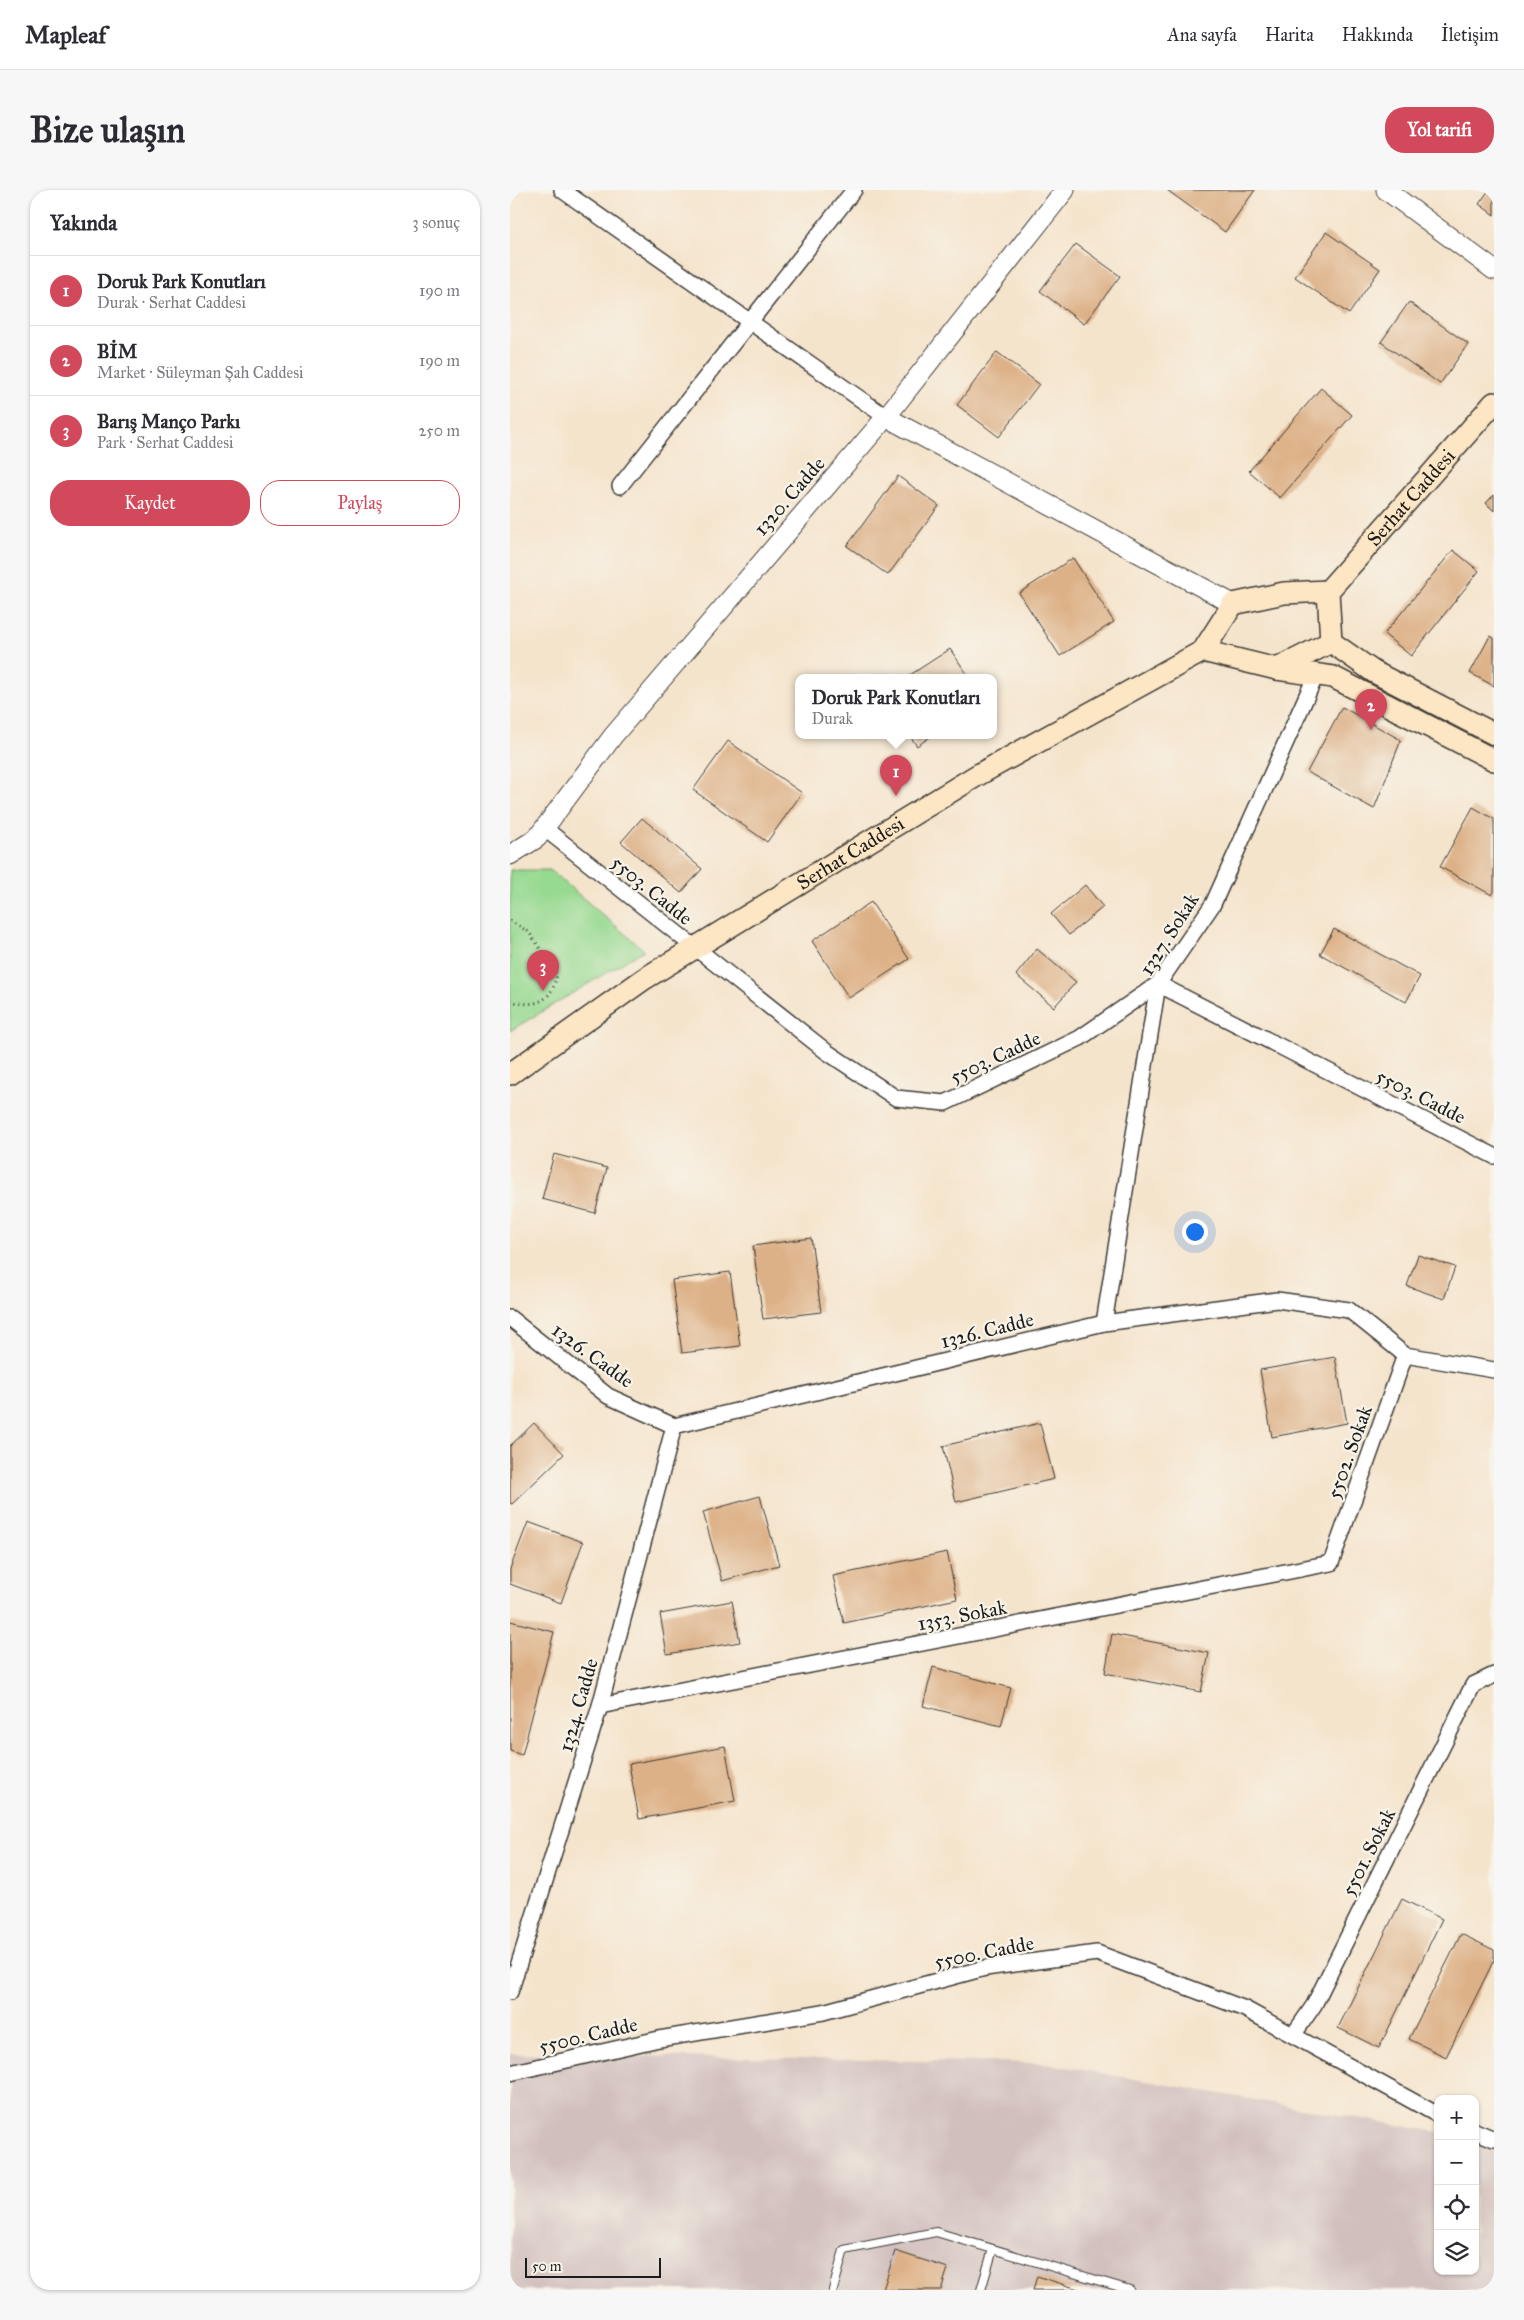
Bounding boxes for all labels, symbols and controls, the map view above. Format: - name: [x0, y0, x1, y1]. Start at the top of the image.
- text: Mapleaf: [25, 20, 106, 50]
- text: Ana sayfa: [1168, 24, 1237, 46]
- text: Harita: [1265, 24, 1314, 46]
- text: Hakkında: [1342, 24, 1413, 46]
- text: İletişim: [1441, 24, 1499, 46]
- button: Yol tarifi: [1385, 107, 1494, 153]
- text: Bize ulaşın: [30, 109, 185, 152]
- text: Yakında: [50, 210, 117, 236]
- text: 3 sonuç: [412, 213, 460, 232]
- text: Doruk Park Konutları: [97, 270, 266, 293]
- text: 1: [63, 281, 69, 300]
- text: 190 m: [419, 281, 460, 300]
- text: Durak · Serhat Caddesi: [97, 293, 246, 312]
- text: BİM: [97, 340, 137, 363]
- text: 2: [62, 351, 70, 370]
- text: 190 m: [419, 351, 460, 370]
- text: Market · Süleyman Şah Caddesi: [97, 363, 303, 382]
- text: Barış Manço Parkı: [97, 410, 240, 433]
- text: 3: [63, 421, 69, 440]
- text: 250 m: [419, 421, 460, 440]
- text: Park · Serhat Caddesi: [97, 433, 233, 452]
- street label: Serhat Caddesi: [1361, 444, 1460, 551]
- street label: 1320. Cadde: [748, 452, 830, 540]
- button: Kaydet: [50, 480, 250, 526]
- button: Paylaş: [260, 480, 460, 526]
- popup: [795, 674, 997, 739]
- text: Doruk Park Konutları: [812, 686, 980, 709]
- pin: 2: [1355, 689, 1387, 730]
- text: Durak: [812, 709, 853, 728]
- pin: 1: [880, 755, 912, 796]
- street label: Serhat Caddesi: [792, 811, 909, 895]
- street label: 5503. Cadde: [607, 850, 697, 930]
- street label: 1327. Sokak: [1134, 888, 1204, 980]
- pin: 3: [527, 950, 559, 991]
- street label: 5503. Cadde: [946, 1026, 1044, 1088]
- street label: 5503. Cadde: [1372, 1063, 1470, 1129]
- your location: [1182, 1219, 1208, 1245]
- street label: 1326. Cadde: [938, 1307, 1036, 1353]
- street label: 1326. Cadde: [548, 1317, 638, 1393]
- street label: 5502. Sokak: [1321, 1401, 1377, 1502]
- street label: 1353. Sokak: [915, 1594, 1009, 1635]
- street label: 1324. Cadde: [553, 1655, 603, 1755]
- street label: 5501. Sokak: [1336, 1804, 1401, 1900]
- street label: 5500. Cadde: [932, 1931, 1036, 1973]
- street label: 5500. Cadde: [536, 2012, 640, 2058]
- map controls: [1434, 2095, 1479, 2275]
- button: +: [1434, 2095, 1479, 2140]
- button: −: [1434, 2140, 1479, 2185]
- button: locate: [1434, 2185, 1479, 2230]
- button: layers: [1434, 2230, 1479, 2275]
- scale bar: [525, 2255, 661, 2278]
- text: 50 m: [532, 2258, 561, 2275]

